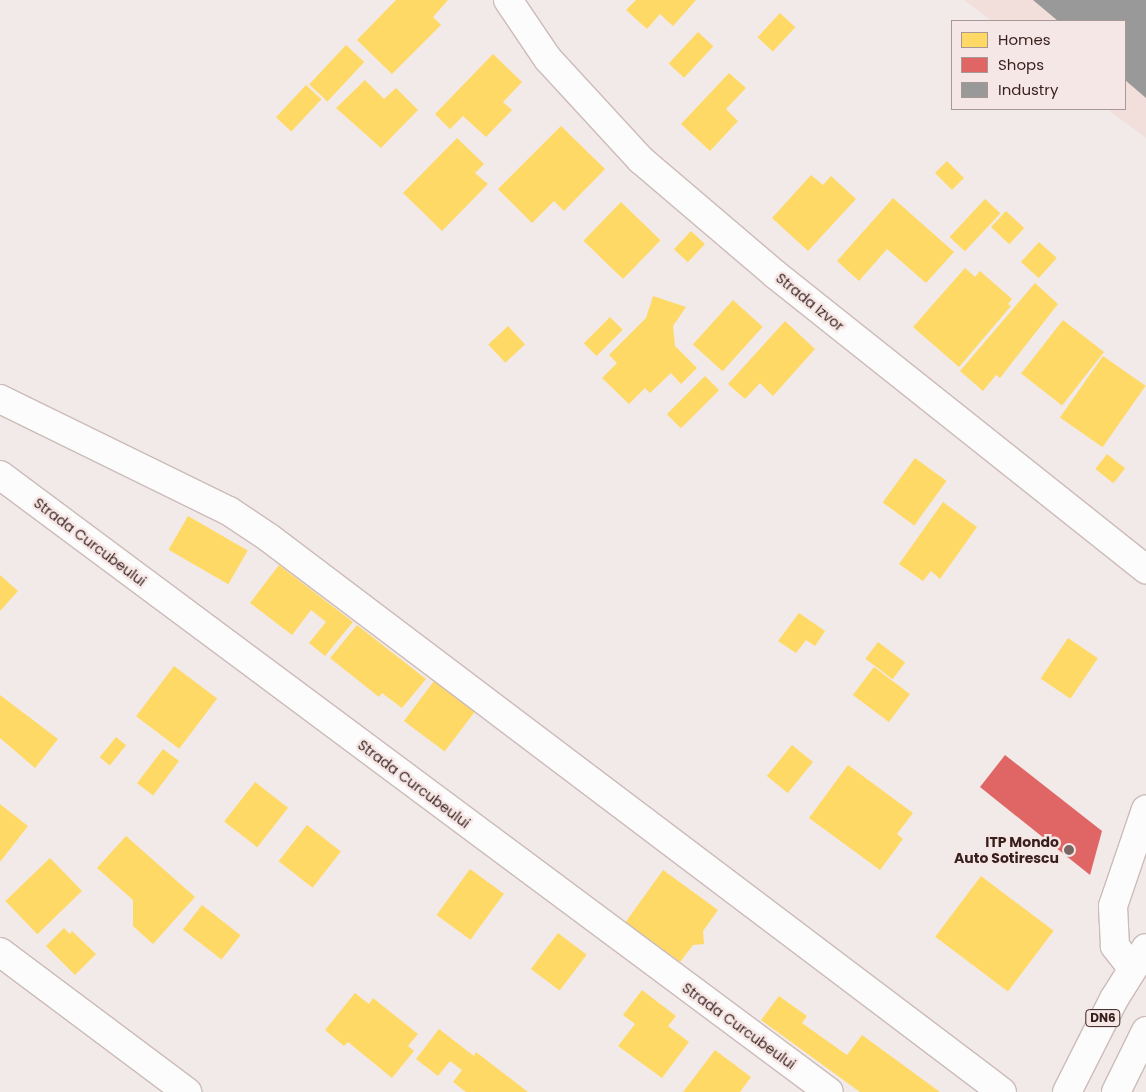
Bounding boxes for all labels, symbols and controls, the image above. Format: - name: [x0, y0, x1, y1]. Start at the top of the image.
- legend: [951, 20, 1126, 110]
- text: Homes: [998, 29, 1051, 50]
- text: Shops: [998, 54, 1044, 75]
- text: Industry: [998, 79, 1058, 100]
- street label: Strada Izvor: [773, 270, 847, 334]
- street label: Strada Curcubeului: [31, 494, 149, 590]
- street label: Strada Curcubeului: [355, 736, 473, 832]
- place label: ITP Mondo Auto Sotirescu: [954, 834, 1059, 866]
- marker: ITP Mondo Auto Sotirescu: [1063, 844, 1075, 856]
- street label: Strada Curcubeului: [679, 979, 799, 1073]
- road number: DN6: [1084, 1008, 1122, 1028]

